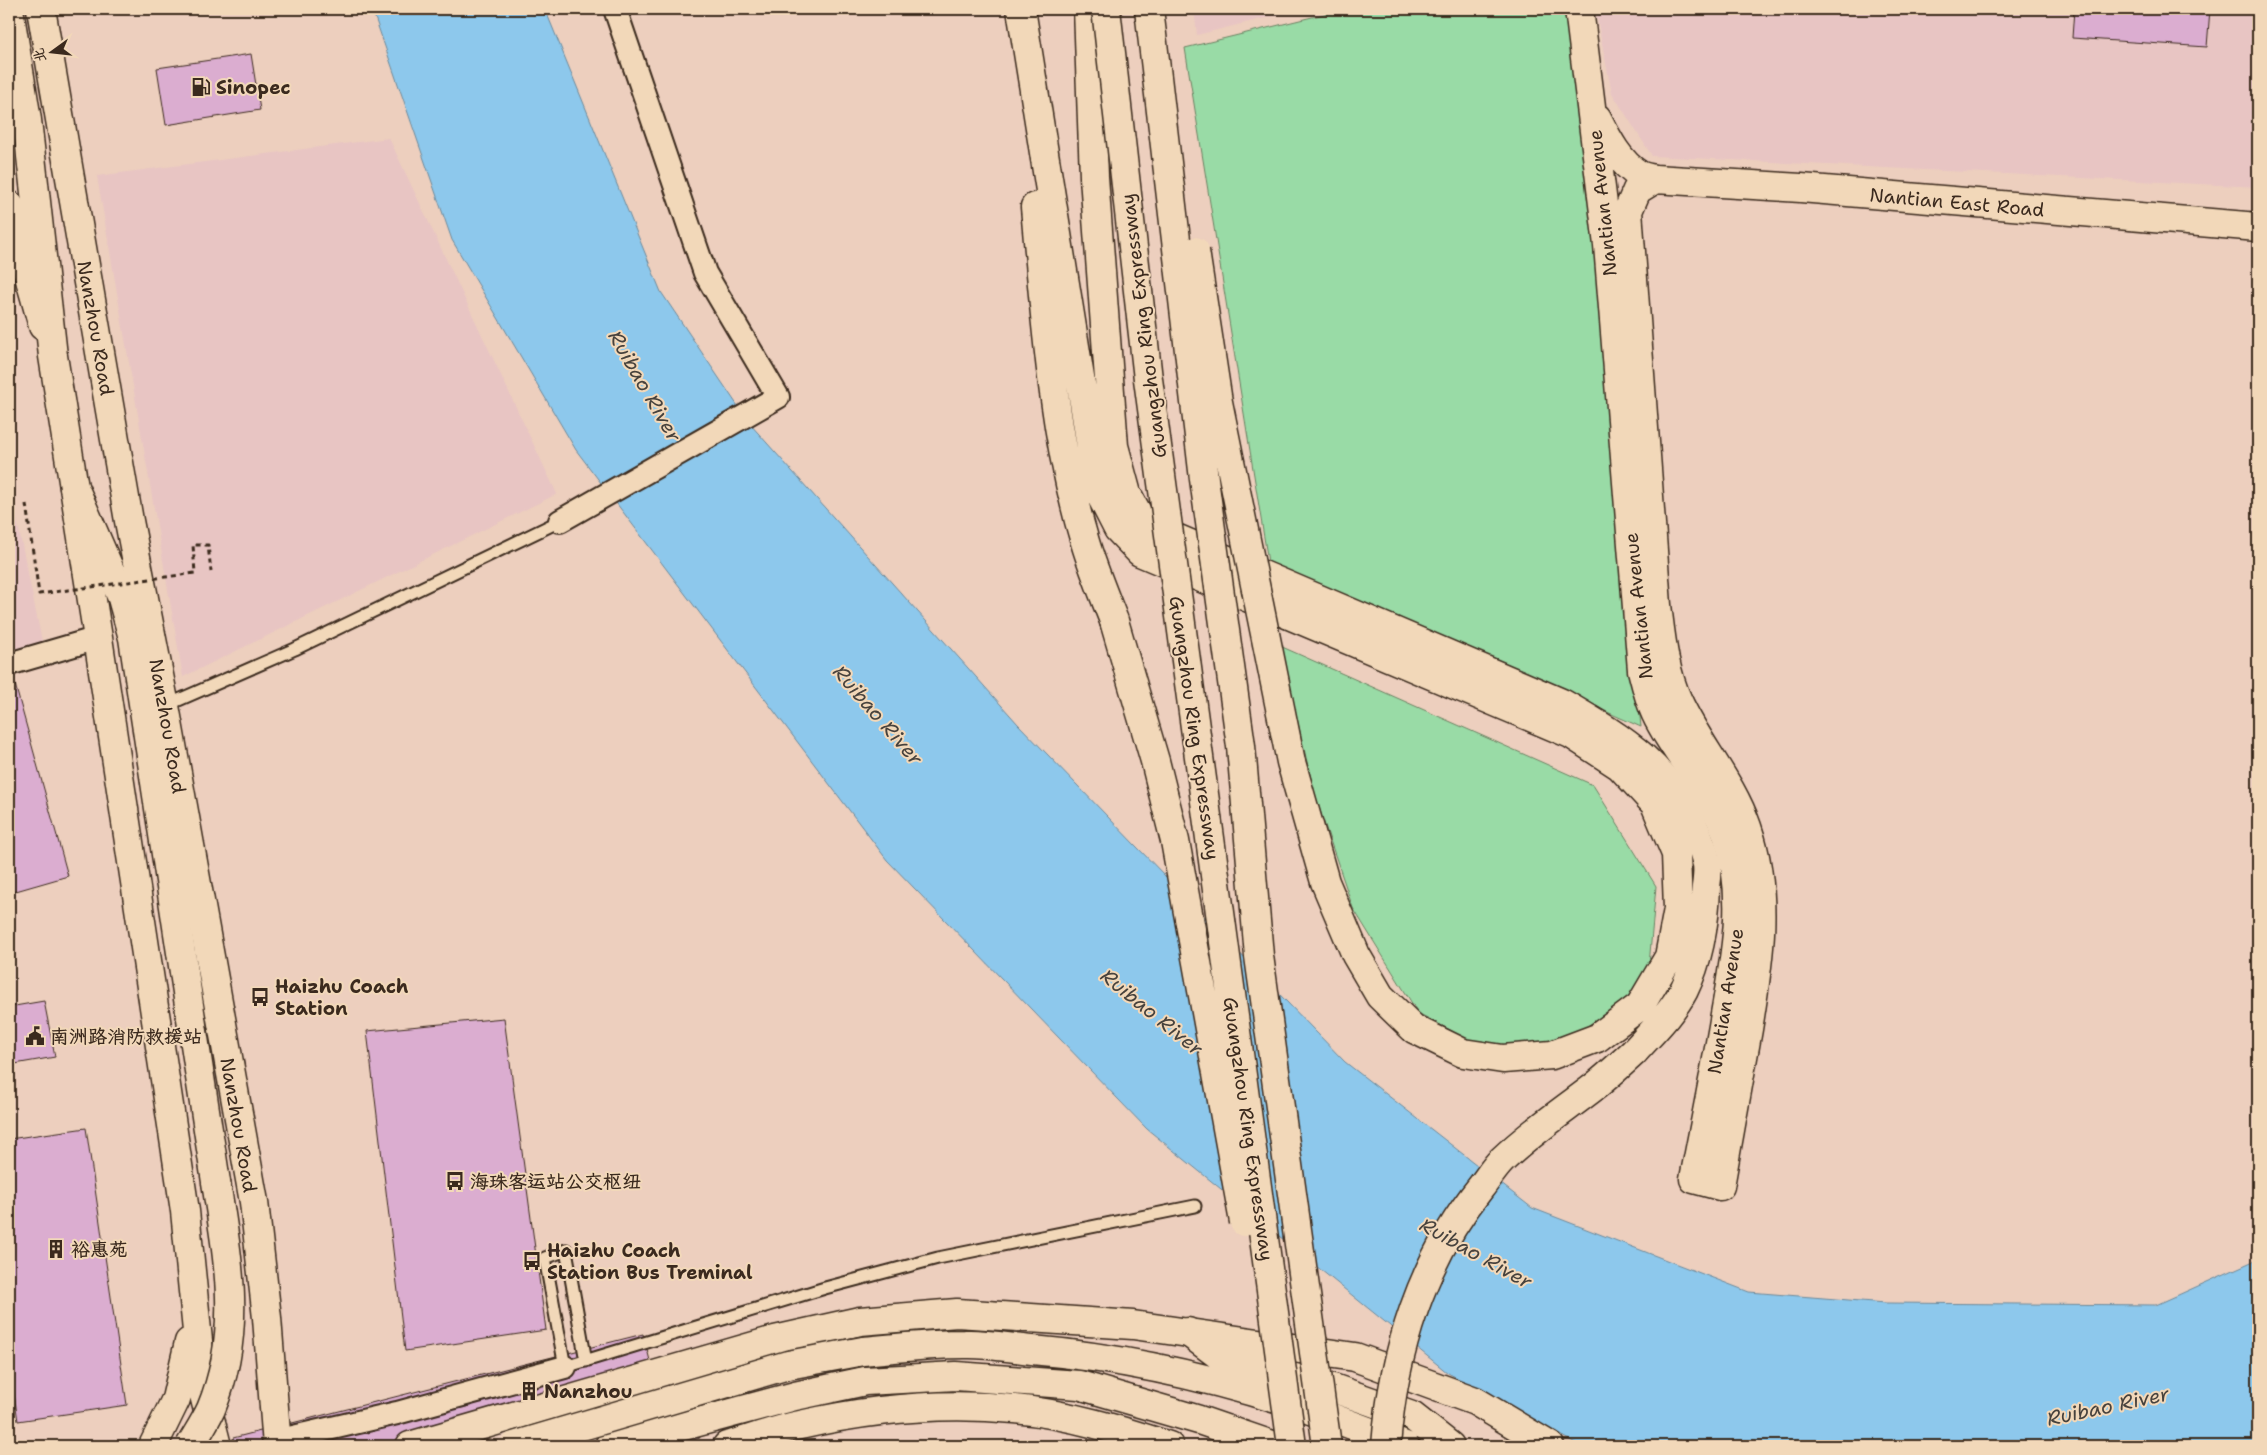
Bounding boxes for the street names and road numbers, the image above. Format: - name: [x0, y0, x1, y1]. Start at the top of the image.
- street label: Nantian Avenue: [1582, 128, 1623, 278]
- street label: Nantian East Road: [1869, 182, 2045, 223]
- street label: Guangzhou Ring Expressway: [1115, 192, 1172, 460]
- street label: Nanzhou Road: [71, 259, 120, 397]
- street label: Nantian Avenue: [1618, 531, 1659, 681]
- street label: Guangzhou Ring Expressway: [1164, 594, 1225, 862]
- street label: Nanzhou Road: [143, 657, 192, 795]
- street label: Nantian Avenue: [1702, 926, 1749, 1076]
- street label: Guangzhou Ring Expressway: [1218, 995, 1279, 1263]
- street label: Nanzhou Road: [214, 1056, 263, 1194]

